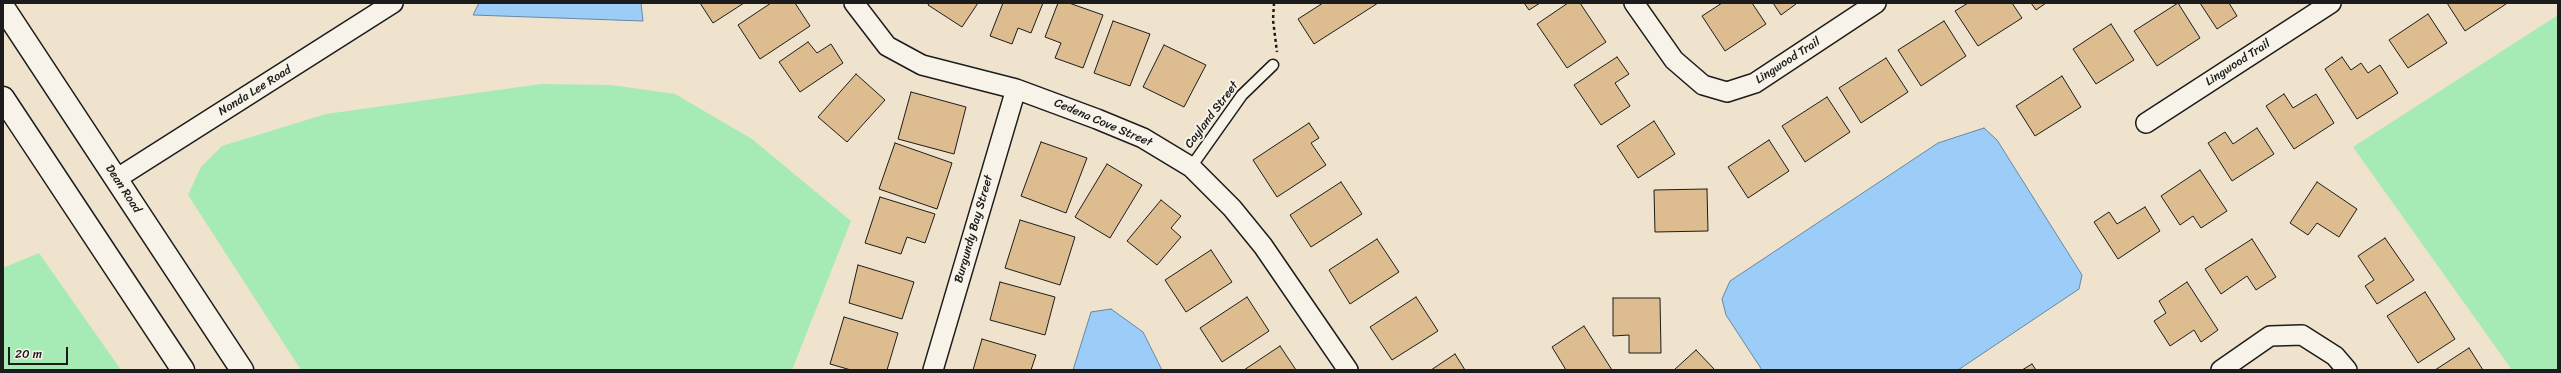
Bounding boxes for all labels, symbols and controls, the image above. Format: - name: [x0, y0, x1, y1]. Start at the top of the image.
- street label: Lingwood Trail: [1753, 35, 1823, 87]
- street label: Lingwood Trail: [2203, 37, 2273, 89]
- street label: Nonda Lee Road: [216, 63, 294, 119]
- street label: Cayland Street: [1182, 79, 1242, 151]
- street label: Cedena Cove Street: [1052, 96, 1154, 150]
- street label: Dean Road: [102, 162, 144, 216]
- street label: Burgundy Bay Street: [952, 173, 996, 285]
- scale bar: [10, 339, 70, 365]
- text: 20 m: [15, 343, 42, 365]

